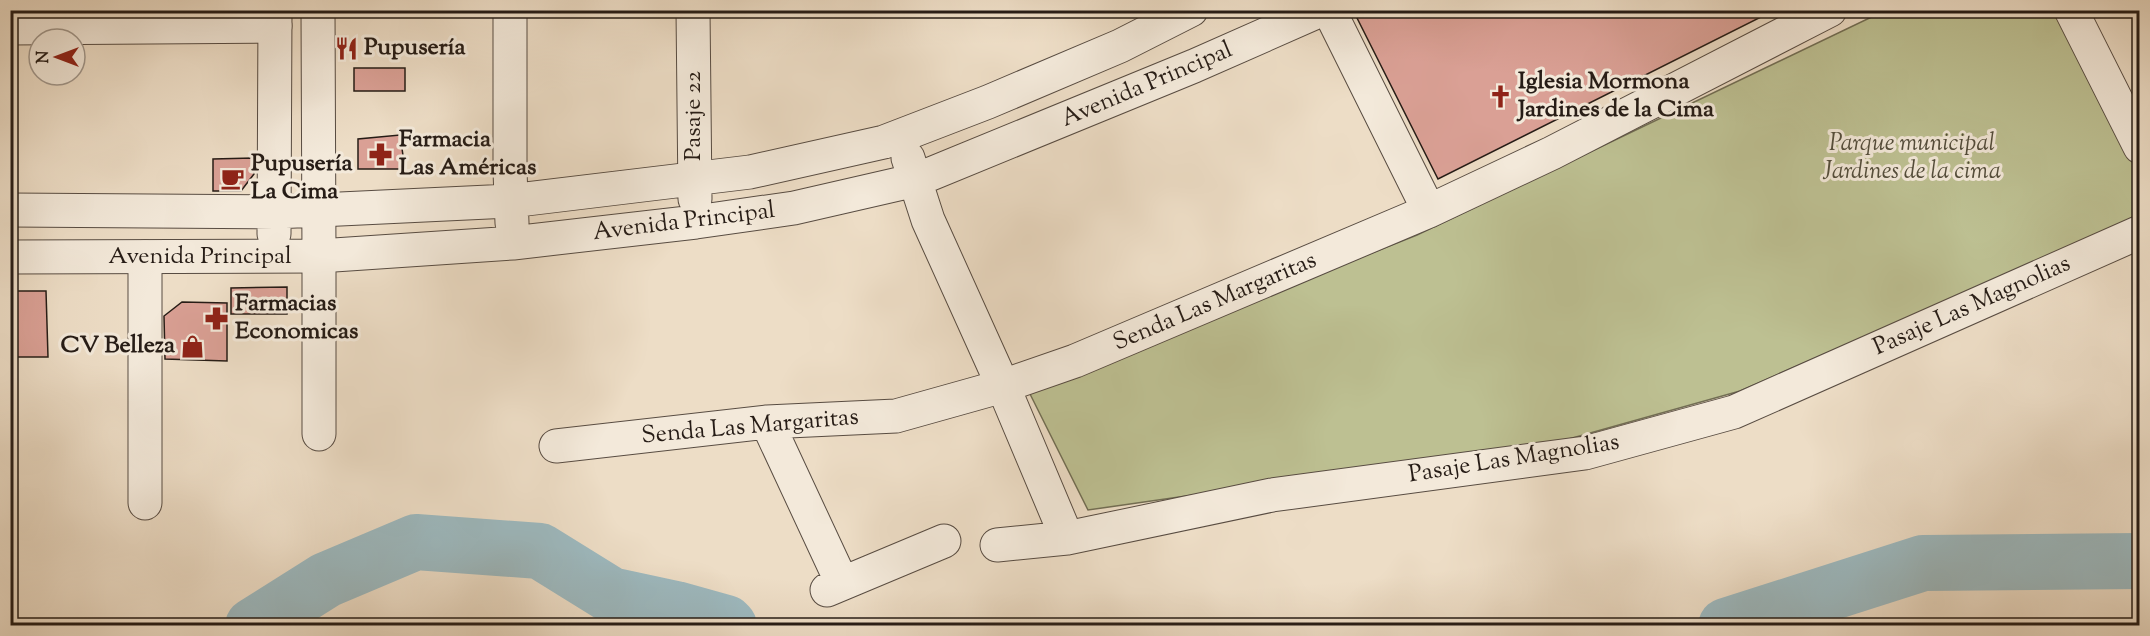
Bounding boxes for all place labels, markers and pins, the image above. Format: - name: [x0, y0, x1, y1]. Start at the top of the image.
- place label: Pupusería: [364, 31, 467, 65]
- restaurant icon: Pupusería: [333, 35, 359, 61]
- place label: Iglesia Mormona Jardines de la Cima: [1516, 65, 1715, 127]
- church icon: Iglesia Mormona Jardines de la Cima: [1487, 83, 1513, 109]
- place label: Farmacia Las Américas: [399, 123, 536, 185]
- pharmacy icon: Farmacia Las Américas: [368, 141, 394, 167]
- place label: Pupusería La Cima: [251, 147, 354, 209]
- cafe icon: Pupusería La Cima: [220, 165, 246, 191]
- place label: Farmacias Economicas: [235, 287, 358, 349]
- pharmacy icon: Farmacias Economicas: [204, 305, 230, 331]
- place label: CV Belleza: [60, 329, 176, 363]
- shop icon: CV Belleza: [180, 333, 206, 359]

